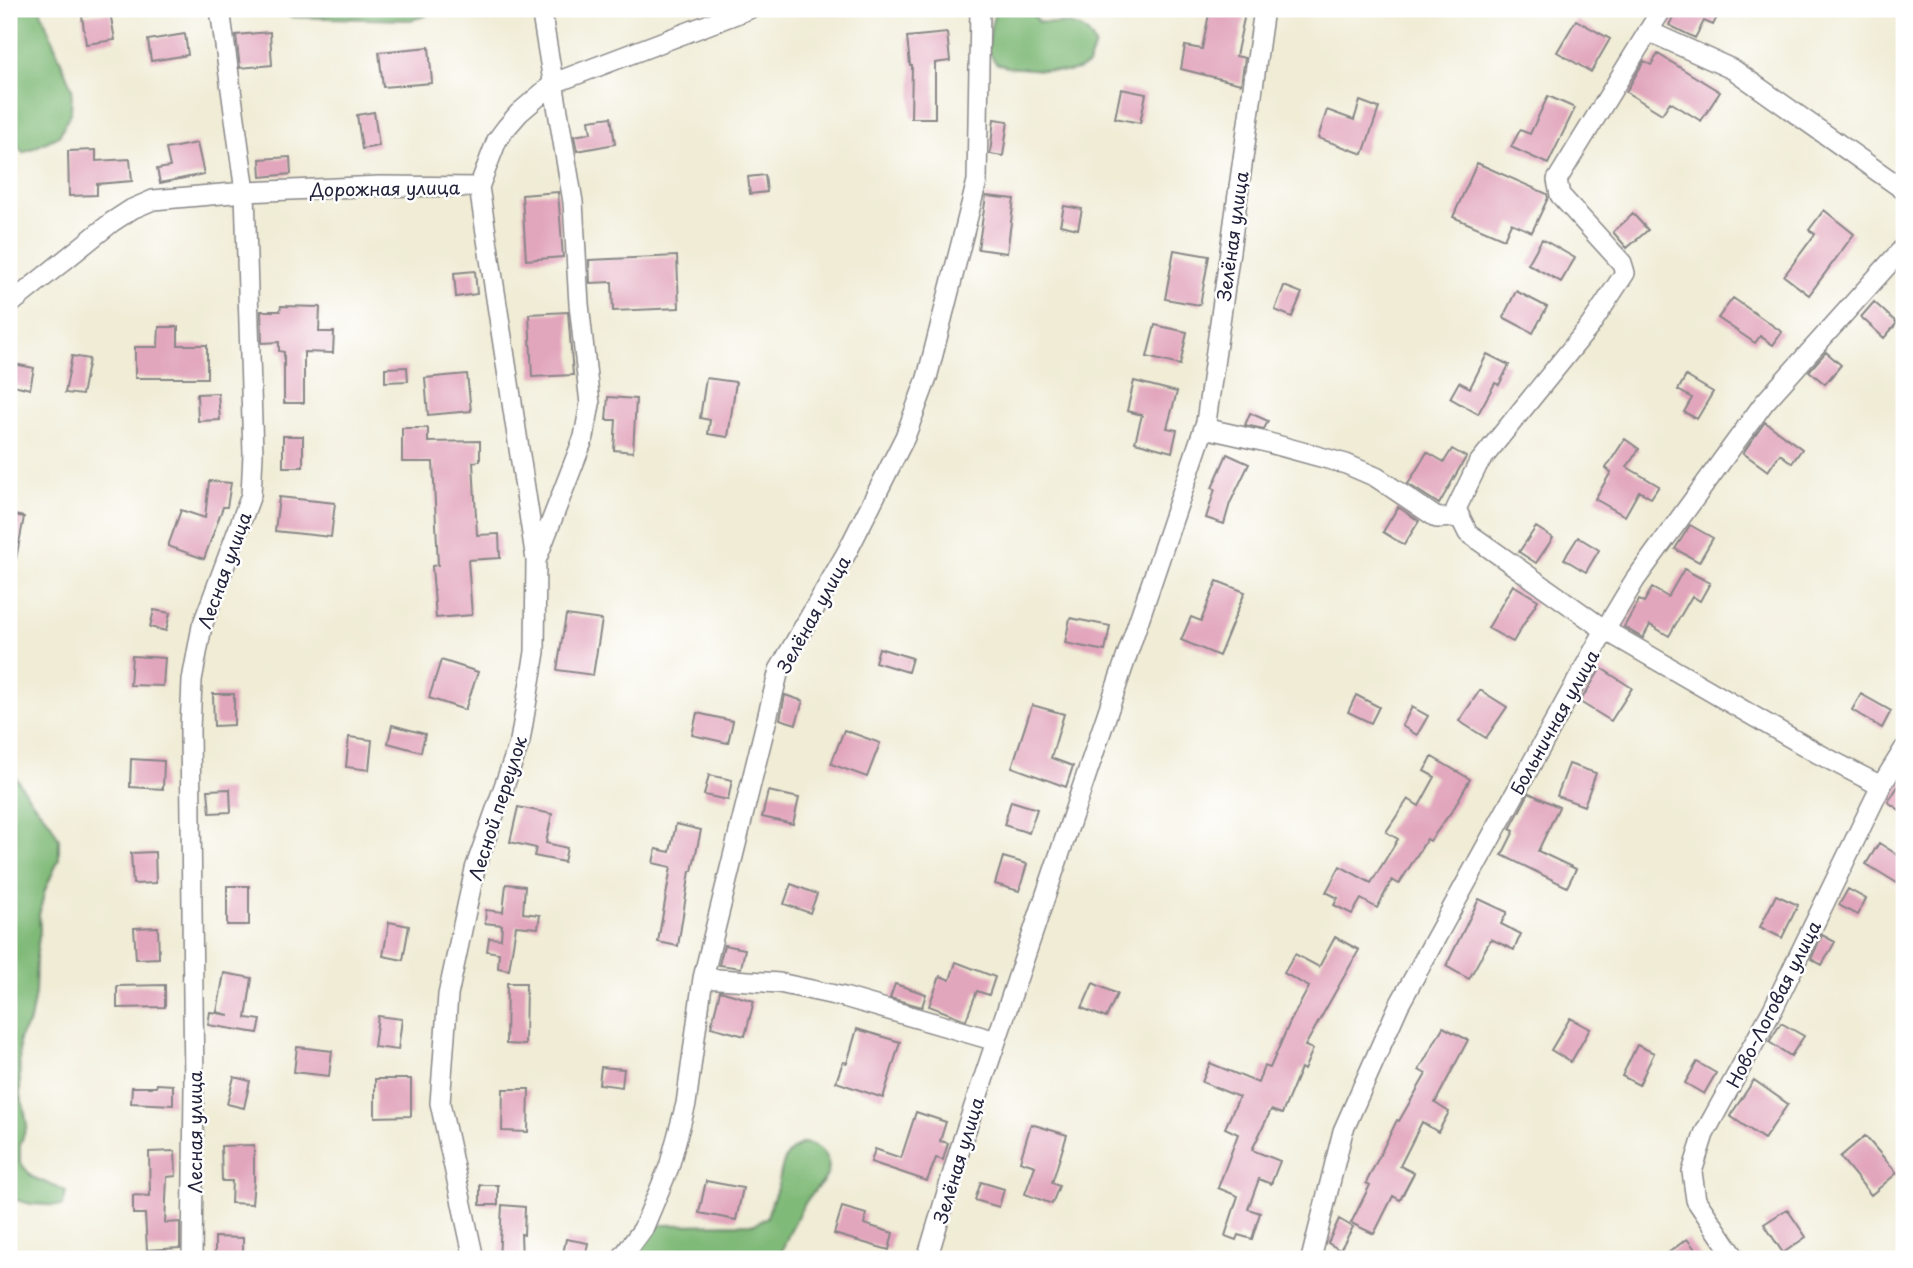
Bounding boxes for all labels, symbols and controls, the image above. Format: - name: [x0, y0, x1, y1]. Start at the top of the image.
- street label: Зелёная улица: [1210, 169, 1255, 303]
- street label: Дорожная улица: [309, 173, 461, 203]
- street label: Лесная улица: [190, 507, 258, 632]
- street label: Зелёная улица: [770, 550, 857, 678]
- street label: Больничная улица: [1503, 644, 1605, 800]
- street label: Лесной переулок: [461, 732, 533, 884]
- street label: Ново-Логовая улица: [1719, 915, 1827, 1092]
- street label: Лесная улица: [181, 1070, 208, 1193]
- street label: Зелёная улица: [926, 1093, 990, 1226]

